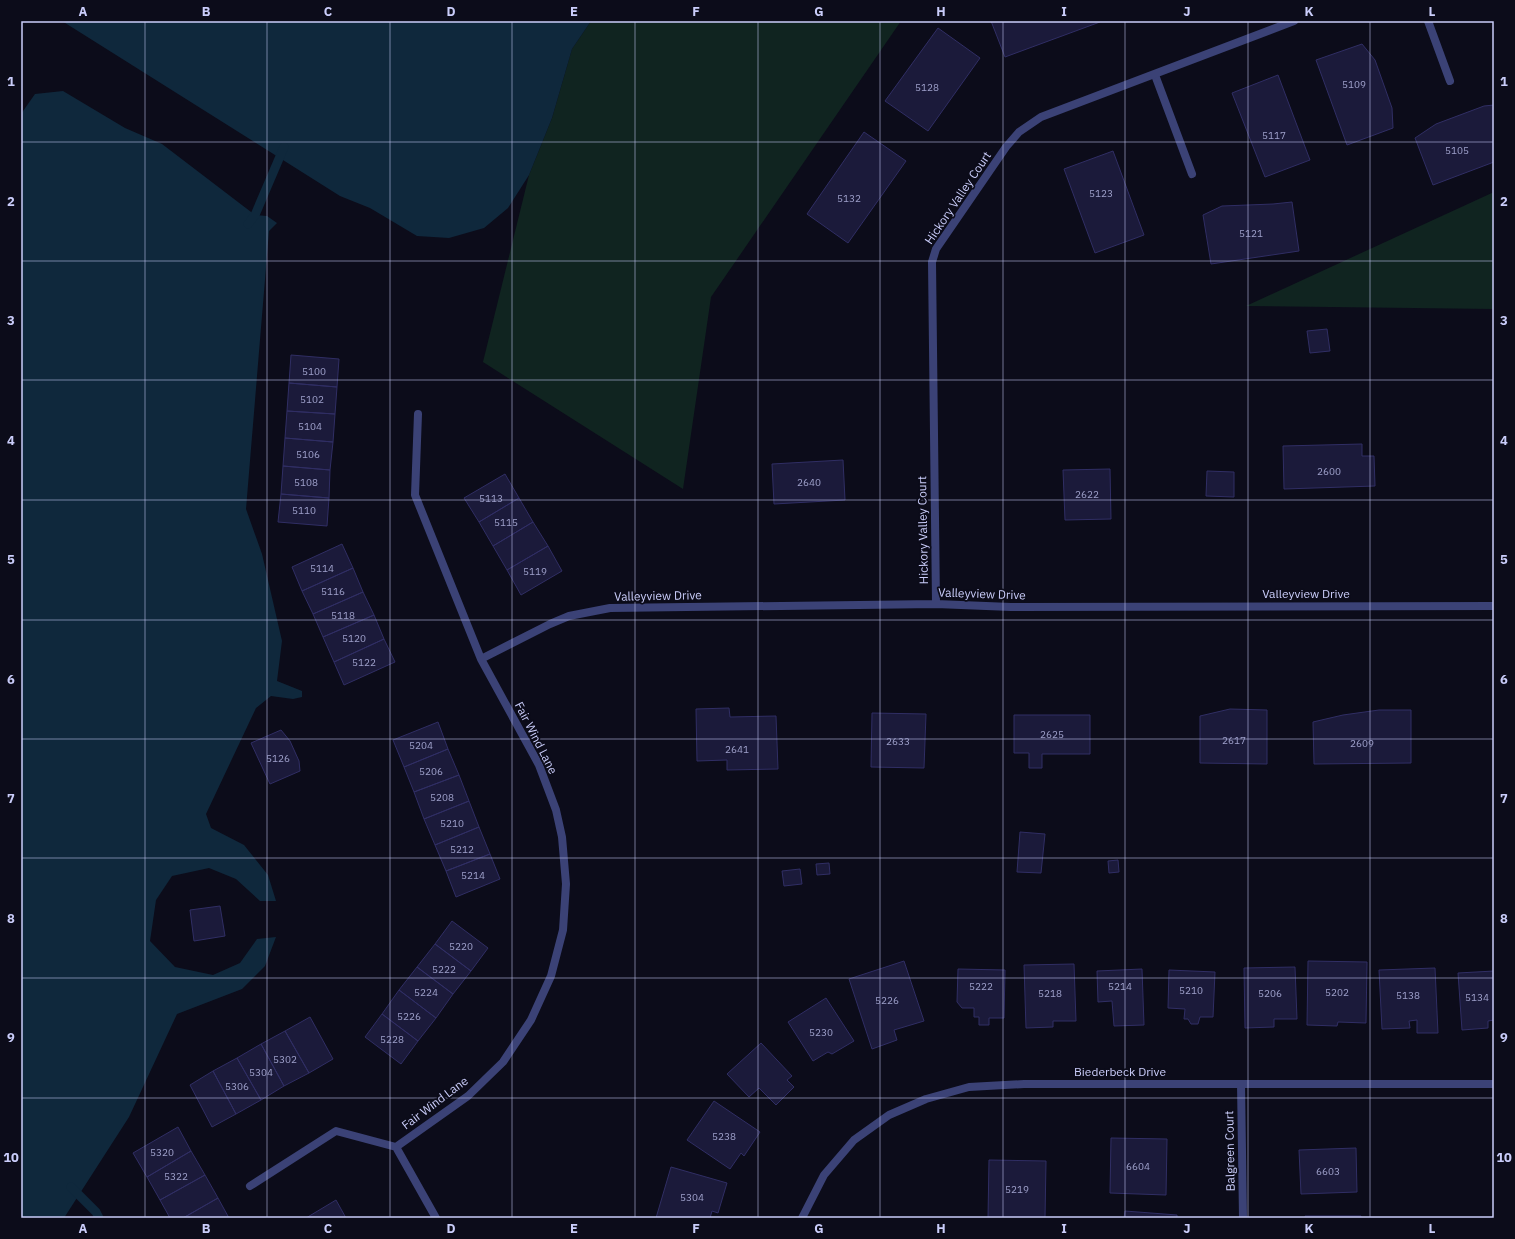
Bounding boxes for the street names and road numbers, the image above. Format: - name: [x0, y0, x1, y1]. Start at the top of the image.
- street label: Hickory Valley Court: [921, 149, 994, 247]
- street label: Hickory Valley Court: [914, 476, 931, 584]
- street label: Valleyview Drive: [938, 584, 1026, 603]
- street label: Valleyview Drive: [1262, 586, 1350, 601]
- street label: Valleyview Drive: [614, 587, 702, 604]
- street label: Fair Wind Lane: [512, 699, 561, 777]
- street label: Biederbeck Drive: [1074, 1064, 1166, 1079]
- street label: Fair Wind Lane: [399, 1073, 471, 1132]
- street label: Balgreen Court: [1221, 1111, 1238, 1191]

